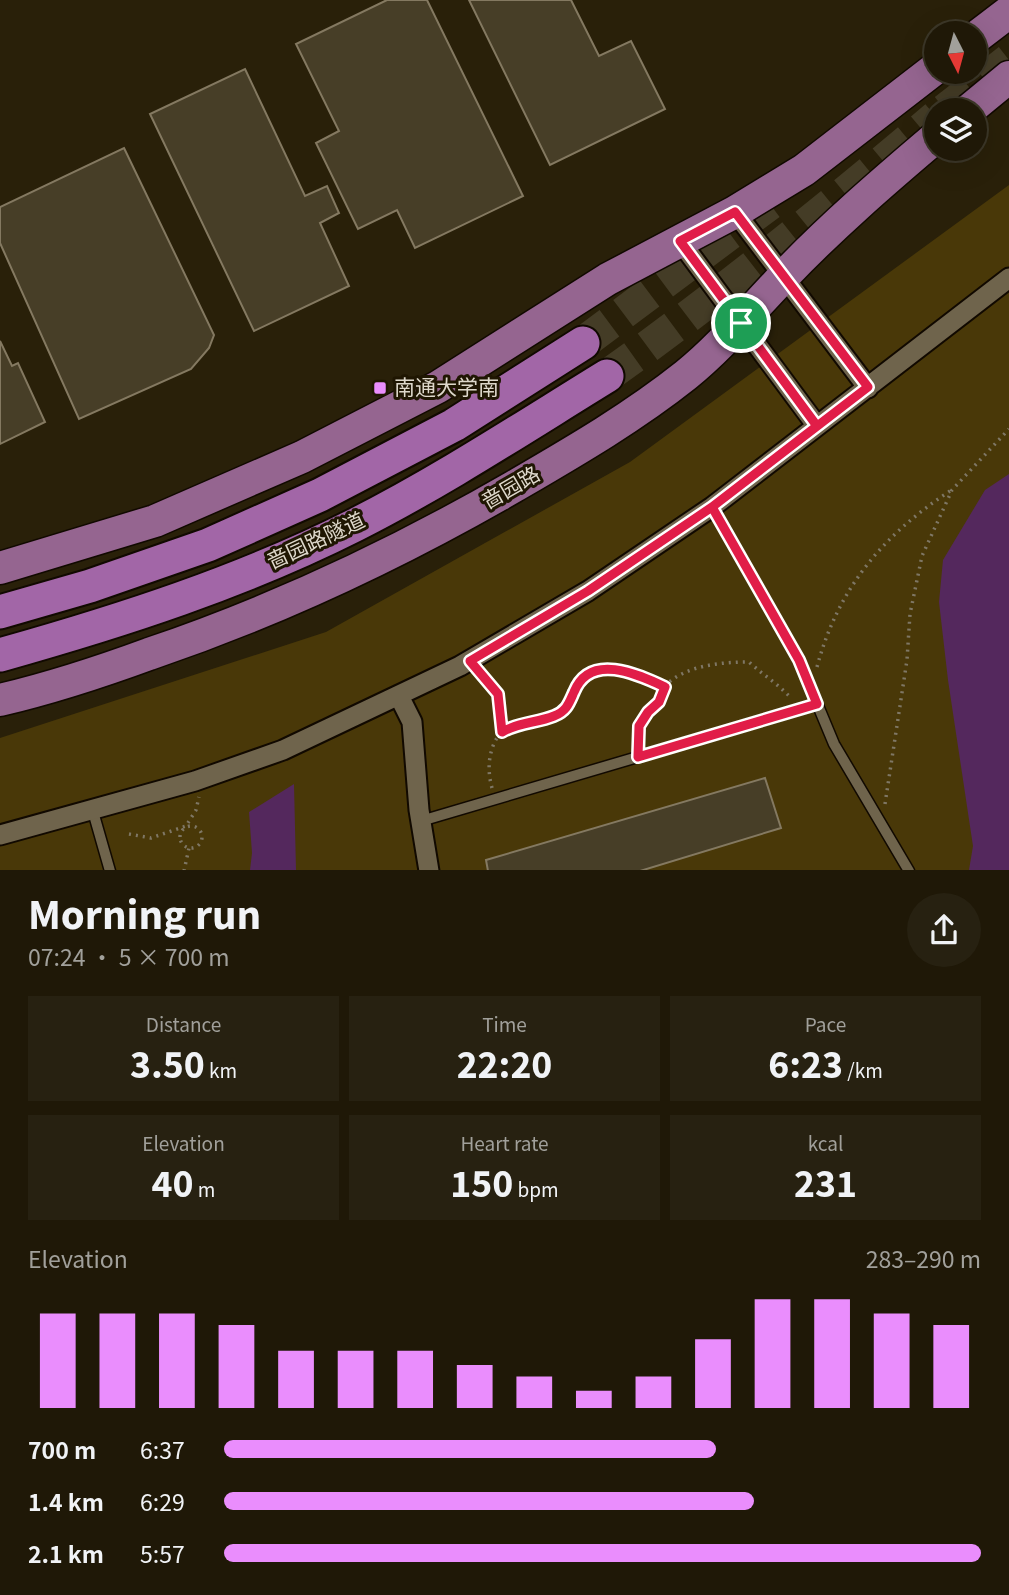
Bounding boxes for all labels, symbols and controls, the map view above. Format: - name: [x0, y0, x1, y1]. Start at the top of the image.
- north arrow: [924, 21, 987, 84]
- map controls: [924, 21, 987, 161]
- button: layers: [924, 98, 987, 161]
- pin: [711, 293, 771, 353]
- icon: arrive: [722, 304, 760, 342]
- place label: 南通大学南: [394, 371, 499, 401]
- marker: 南通大学南: [372, 380, 388, 396]
- street label: 啬园路: [475, 458, 545, 515]
- street label: 啬园路隧道: [261, 503, 369, 575]
- text: Morning run: [28, 885, 261, 940]
- button: share: [907, 893, 981, 967]
- text: 07:24 · 5 × 700 m: [28, 939, 230, 973]
- text: Distance: [146, 1010, 221, 1037]
- text: Time: [482, 1010, 527, 1037]
- text: Pace: [805, 1010, 846, 1037]
- text: 3.50: [130, 1037, 205, 1088]
- text: 22:20: [457, 1037, 552, 1088]
- text: 6:23: [768, 1037, 843, 1088]
- text: km: [205, 1056, 237, 1083]
- text: /km: [843, 1056, 883, 1083]
- text: Elevation: [142, 1129, 225, 1156]
- text: Heart rate: [460, 1129, 549, 1156]
- text: kcal: [808, 1129, 843, 1156]
- text: 40: [152, 1156, 194, 1207]
- text: 150: [450, 1156, 513, 1207]
- text: 231: [794, 1156, 857, 1207]
- text: m: [194, 1175, 215, 1202]
- text: bpm: [513, 1175, 559, 1202]
- text: Elevation: [28, 1241, 128, 1275]
- text: 283–290 m: [866, 1241, 981, 1275]
- text: 700 m: [28, 1432, 96, 1466]
- text: 6:37: [140, 1432, 185, 1466]
- text: 1.4 km: [28, 1484, 104, 1518]
- text: 6:29: [140, 1484, 185, 1518]
- text: 2.1 km: [28, 1536, 104, 1570]
- text: 5:57: [140, 1536, 185, 1570]

